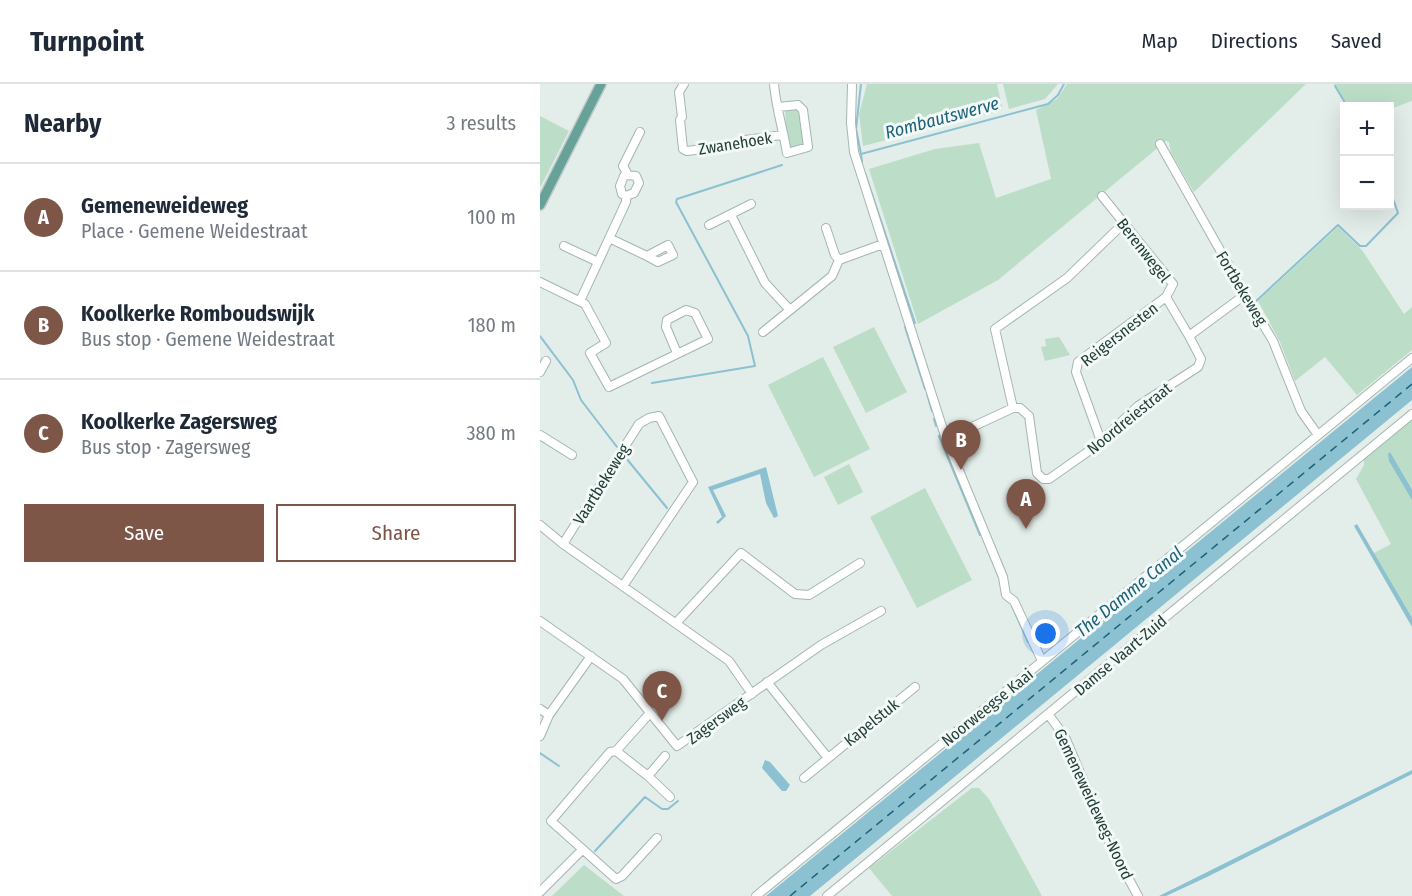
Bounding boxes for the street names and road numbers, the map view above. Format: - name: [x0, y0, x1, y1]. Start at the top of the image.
- street label: Zwanehoek: [697, 128, 774, 159]
- street label: Berenwegel: [1113, 215, 1174, 286]
- street label: Fortbekeweg: [1212, 248, 1271, 329]
- street label: Reigersnesten: [1077, 299, 1162, 370]
- street label: Noordreiestraat: [1083, 378, 1176, 458]
- street label: Vaartbekeweg: [569, 440, 634, 528]
- street label: Damse Vaart-Zuid: [1070, 611, 1170, 700]
- street label: Noorweegse Kaai: [938, 665, 1037, 750]
- street label: Zagersweg: [683, 692, 750, 748]
- street label: Kapelstuk: [840, 694, 903, 750]
- street label: Gemeneweideweg-Noord: [1050, 726, 1137, 883]

